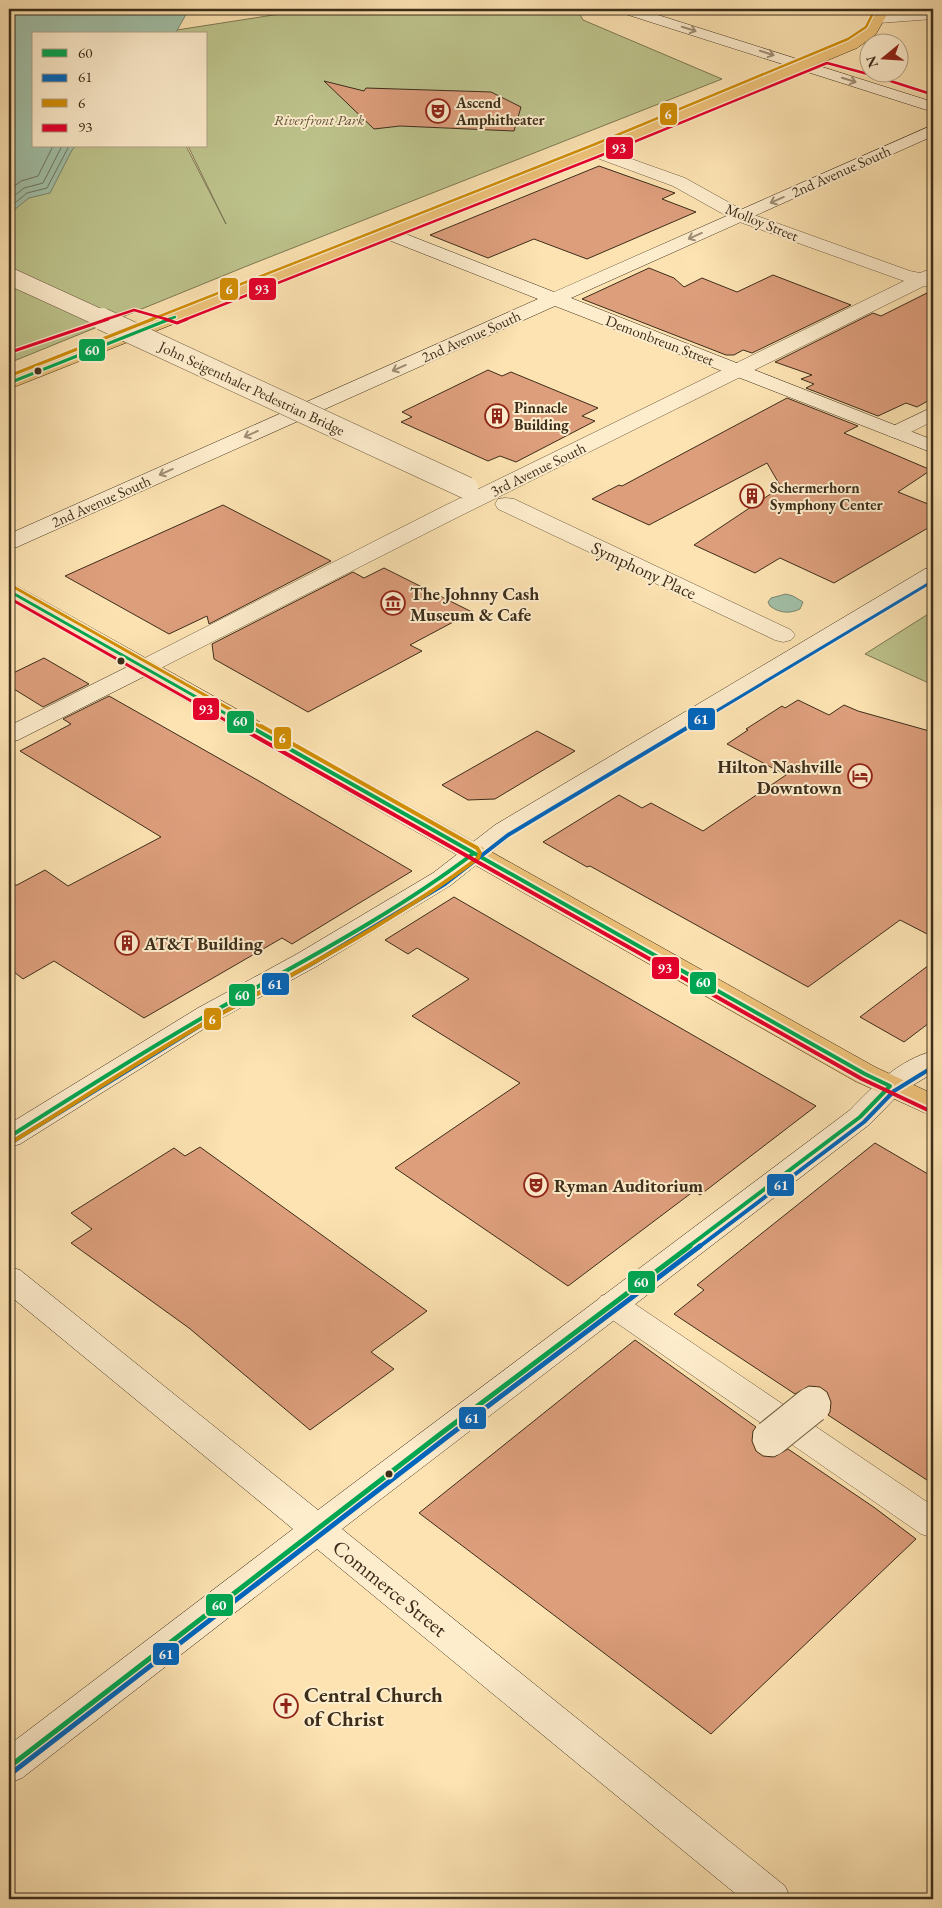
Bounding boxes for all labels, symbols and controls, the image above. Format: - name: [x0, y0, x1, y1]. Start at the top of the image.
- one-way arrow: [680, 24, 696, 34]
- legend: [32, 32, 208, 148]
- north arrow: [860, 32, 910, 82]
- text: 60: [78, 43, 92, 62]
- one-way arrow: [759, 49, 775, 59]
- text: N: [861, 53, 882, 70]
- text: 61: [78, 67, 92, 86]
- one-way arrow: [840, 76, 856, 86]
- text: 6: [78, 93, 85, 112]
- place label: Ascend Amphitheater: [455, 93, 545, 129]
- theatre icon: Ascend Amphitheater: [425, 98, 451, 124]
- line badge: 6: [659, 102, 678, 126]
- text: 6: [664, 105, 672, 123]
- park label: Riverfront Park: [274, 110, 364, 129]
- text: 93: [78, 117, 92, 136]
- line badge: 93: [605, 136, 634, 160]
- text: 93: [612, 139, 626, 157]
- street label: 2nd Avenue South: [788, 141, 894, 201]
- one-way arrow: [770, 195, 785, 205]
- street label: Molloy Street: [723, 199, 802, 245]
- one-way arrow: [688, 232, 703, 242]
- line badge: 6: [219, 277, 239, 301]
- line badge: 93: [248, 277, 277, 301]
- text: 6: [225, 280, 233, 298]
- text: 93: [255, 280, 269, 298]
- street label: 2nd Avenue South: [418, 306, 524, 366]
- street label: Demonbreun Street: [603, 311, 717, 369]
- street label: John Seigenthaler Pedestrian Bridge: [154, 336, 348, 440]
- line badge: 60: [78, 338, 106, 362]
- text: 60: [85, 341, 100, 359]
- one-way arrow: [392, 364, 407, 373]
- unlabelled marker: [33, 366, 43, 376]
- place label: Pinnacle Building: [514, 398, 569, 434]
- building icon: Pinnacle Building: [484, 403, 510, 429]
- one-way arrow: [244, 430, 259, 440]
- street label: 3rd Avenue South: [487, 438, 589, 500]
- one-way arrow: [159, 468, 174, 477]
- street label: 2nd Avenue South: [48, 471, 154, 531]
- place label: Schermerhorn Symphony Center: [770, 478, 884, 514]
- building icon: Schermerhorn Symphony Center: [739, 483, 765, 509]
- street label: Symphony Place: [588, 536, 700, 604]
- place label: The Johnny Cash Museum & Cafe: [410, 582, 539, 626]
- museum icon: The Johnny Cash Museum & Cafe: [380, 590, 406, 616]
- unlabelled marker: [116, 656, 126, 666]
- line badge: 93: [192, 697, 220, 721]
- text: 93: [199, 700, 213, 718]
- line badge: 61: [687, 707, 716, 731]
- line badge: 60: [226, 710, 255, 734]
- text: 61: [694, 710, 708, 728]
- text: 60: [233, 712, 248, 730]
- line badge: 6: [273, 726, 292, 750]
- text: 6: [278, 729, 286, 747]
- place label: Hilton Nashville Downtown: [717, 755, 842, 799]
- hotel icon: Hilton Nashville Downtown: [847, 763, 873, 789]
- building icon: AT&T Building: [114, 930, 140, 956]
- place label: AT&T Building: [143, 932, 264, 955]
- line badge: 93: [651, 956, 680, 980]
- text: 93: [658, 959, 672, 977]
- line badge: 60: [689, 971, 717, 995]
- line badge: 61: [261, 972, 290, 996]
- text: 60: [696, 973, 711, 991]
- text: 61: [268, 975, 282, 993]
- line badge: 60: [228, 983, 256, 1007]
- text: 60: [235, 986, 250, 1004]
- line badge: 6: [203, 1007, 222, 1031]
- text: 6: [208, 1010, 216, 1028]
- theatre icon: Ryman Auditorium: [523, 1172, 549, 1198]
- line badge: 61: [766, 1173, 795, 1197]
- place label: Ryman Auditorium: [554, 1174, 704, 1197]
- text: 61: [774, 1176, 788, 1194]
- line badge: 60: [627, 1270, 656, 1294]
- text: 60: [634, 1273, 649, 1291]
- line badge: 61: [458, 1406, 487, 1430]
- text: 61: [465, 1409, 479, 1427]
- unlabelled marker: [384, 1469, 394, 1479]
- street label: Commerce Street: [327, 1534, 453, 1643]
- line badge: 60: [205, 1593, 234, 1617]
- text: 60: [212, 1596, 227, 1614]
- line badge: 61: [152, 1642, 180, 1666]
- text: 61: [159, 1645, 173, 1663]
- place label: Central Church of Christ: [304, 1681, 443, 1732]
- church icon: Central Church of Christ: [273, 1693, 299, 1719]

